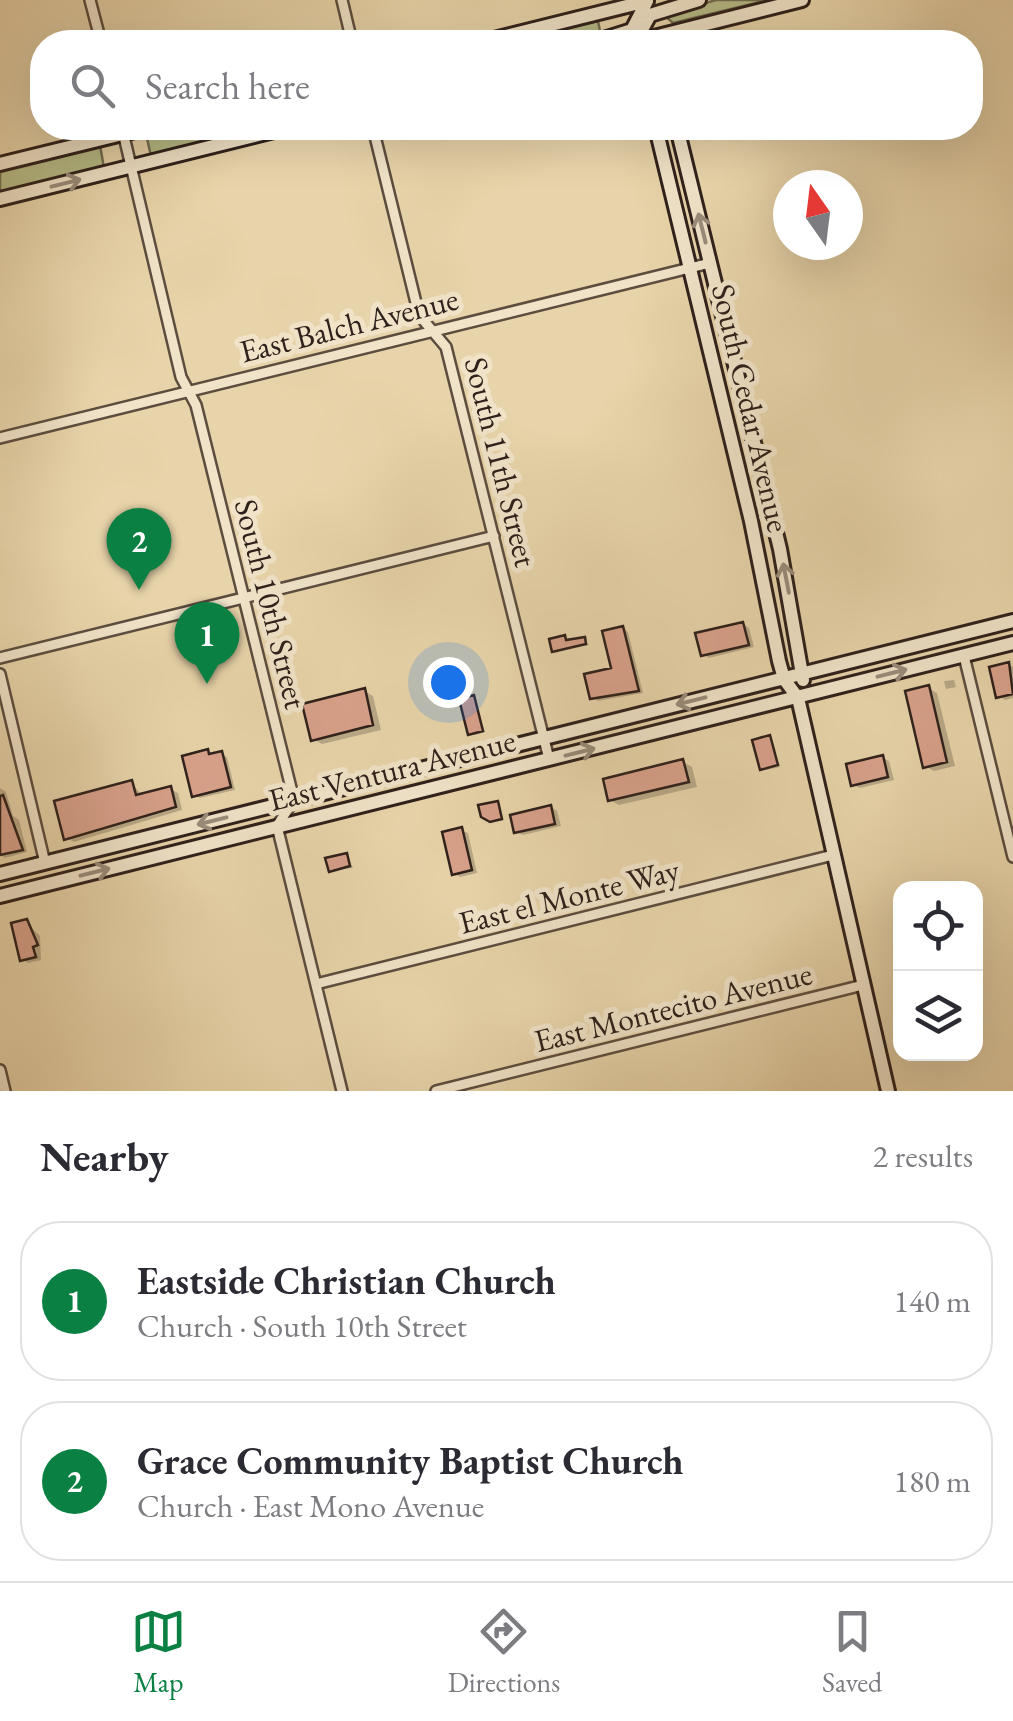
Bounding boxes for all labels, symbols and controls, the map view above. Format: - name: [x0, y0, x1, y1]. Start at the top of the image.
- search box: [30, 30, 983, 140]
- icon: search: [65, 58, 120, 113]
- text: Search here: [145, 61, 310, 110]
- north arrow: [773, 170, 863, 260]
- one-way arrow: [49, 173, 81, 191]
- one-way arrow: [692, 213, 710, 245]
- street label: East Balch Avenue: [235, 278, 463, 372]
- street label: South Cedar Avenue: [702, 280, 800, 536]
- street label: South 11th Street: [455, 353, 547, 571]
- street label: South 10th Street: [225, 495, 317, 713]
- pin: 2: [106, 508, 172, 590]
- one-way arrow: [776, 562, 795, 595]
- pin: 1: [174, 602, 240, 684]
- your location: [423, 657, 474, 708]
- one-way arrow: [875, 663, 907, 681]
- one-way arrow: [676, 693, 708, 711]
- street label: East Ventura Avenue: [264, 719, 520, 821]
- one-way arrow: [563, 742, 595, 760]
- one-way arrow: [197, 812, 228, 831]
- street label: East el Monte Way: [454, 848, 685, 944]
- one-way arrow: [79, 862, 110, 881]
- map controls: [893, 881, 983, 1061]
- button: locate: [893, 881, 983, 971]
- street label: East Montecito Avenue: [530, 952, 816, 1062]
- button: layers: [893, 971, 983, 1061]
- text: Nearby: [40, 1129, 169, 1184]
- text: 2 results: [873, 1135, 973, 1177]
- text: Eastside Christian Church: [137, 1256, 556, 1305]
- text: 1: [66, 1280, 83, 1322]
- text: 140 m: [894, 1280, 971, 1322]
- text: Church · South 10th Street: [137, 1305, 467, 1347]
- text: Grace Community Baptist Church: [137, 1436, 684, 1485]
- text: 2: [66, 1460, 83, 1502]
- text: 180 m: [894, 1460, 971, 1502]
- text: Church · East Mono Avenue: [137, 1485, 484, 1527]
- tab: Map: [131, 1604, 186, 1700]
- tab: Directions: [448, 1604, 560, 1700]
- tab: Saved: [822, 1604, 882, 1700]

